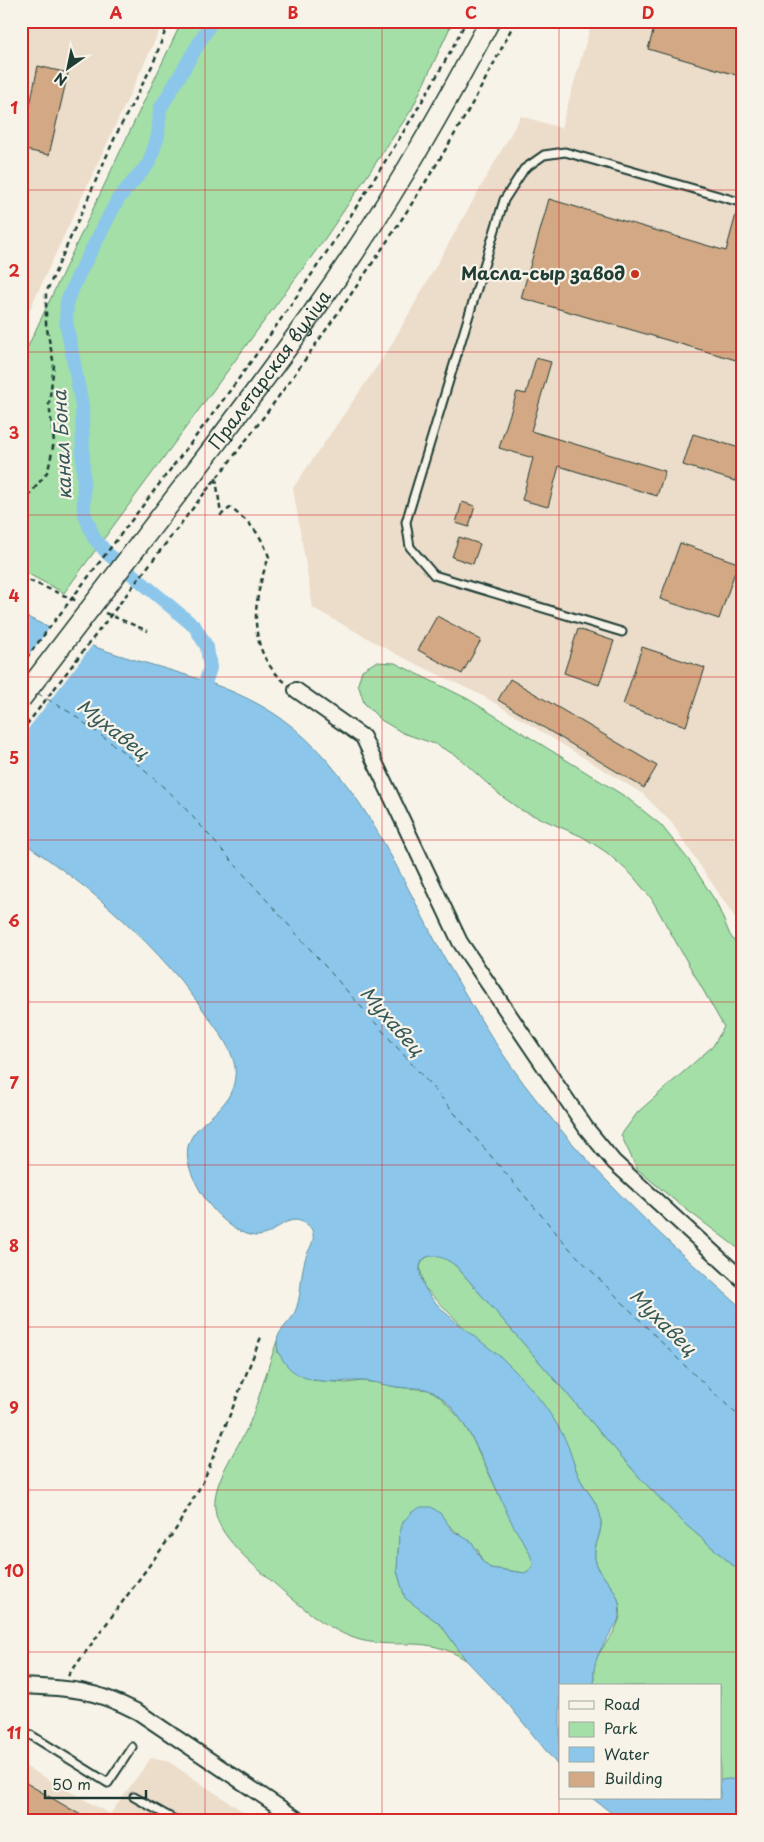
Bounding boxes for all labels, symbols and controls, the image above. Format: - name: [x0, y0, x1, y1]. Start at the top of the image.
- text: A: [110, 0, 123, 24]
- text: B: [288, 0, 299, 24]
- text: C: [465, 0, 477, 24]
- text: D: [642, 0, 654, 24]
- north arrow: [42, 42, 92, 92]
- text: N: [50, 67, 71, 91]
- text: 1: [10, 95, 18, 119]
- text: 2: [8, 258, 20, 282]
- place label: Масла-сыр завод: [461, 259, 625, 286]
- marker: Масла-сыр завод: [629, 268, 641, 280]
- street label: Пралетарская вуліца: [201, 284, 337, 455]
- water label: канал Бона: [44, 389, 78, 500]
- text: 3: [9, 420, 19, 444]
- text: 4: [9, 583, 20, 607]
- water label: Мухавец: [72, 691, 156, 766]
- text: 5: [9, 745, 19, 769]
- text: 6: [8, 908, 20, 932]
- water label: Мухавец: [354, 979, 432, 1062]
- text: 7: [9, 1070, 19, 1094]
- text: 8: [9, 1233, 19, 1257]
- water label: Мухавец: [624, 1282, 704, 1362]
- text: 9: [9, 1395, 19, 1419]
- text: 10: [4, 1558, 24, 1582]
- legend: [559, 1684, 722, 1800]
- text: Road: [604, 1692, 640, 1715]
- text: Park: [604, 1716, 638, 1739]
- text: 11: [7, 1720, 21, 1744]
- text: Water: [604, 1742, 649, 1765]
- text: Building: [604, 1766, 663, 1789]
- scale bar: [45, 1767, 146, 1799]
- text: 50 m: [52, 1772, 91, 1795]

